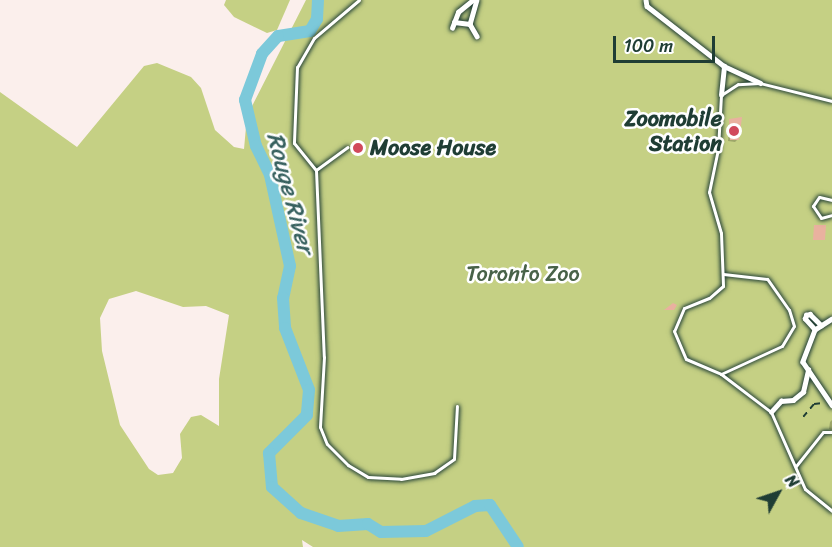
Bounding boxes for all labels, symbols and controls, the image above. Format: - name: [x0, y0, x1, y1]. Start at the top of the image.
- scale bar: [616, 24, 718, 62]
- text: 100 m: [624, 30, 673, 62]
- place label: Zoomobile Station: [624, 105, 722, 156]
- marker: Zoomobile Station: [727, 124, 741, 138]
- water label: Rouge River: [260, 129, 320, 257]
- place label: Moose House: [370, 135, 496, 161]
- marker: Moose House: [351, 141, 365, 155]
- park label: Toronto Zoo: [466, 261, 580, 287]
- north arrow: [748, 463, 808, 523]
- text: N: [777, 468, 807, 495]

